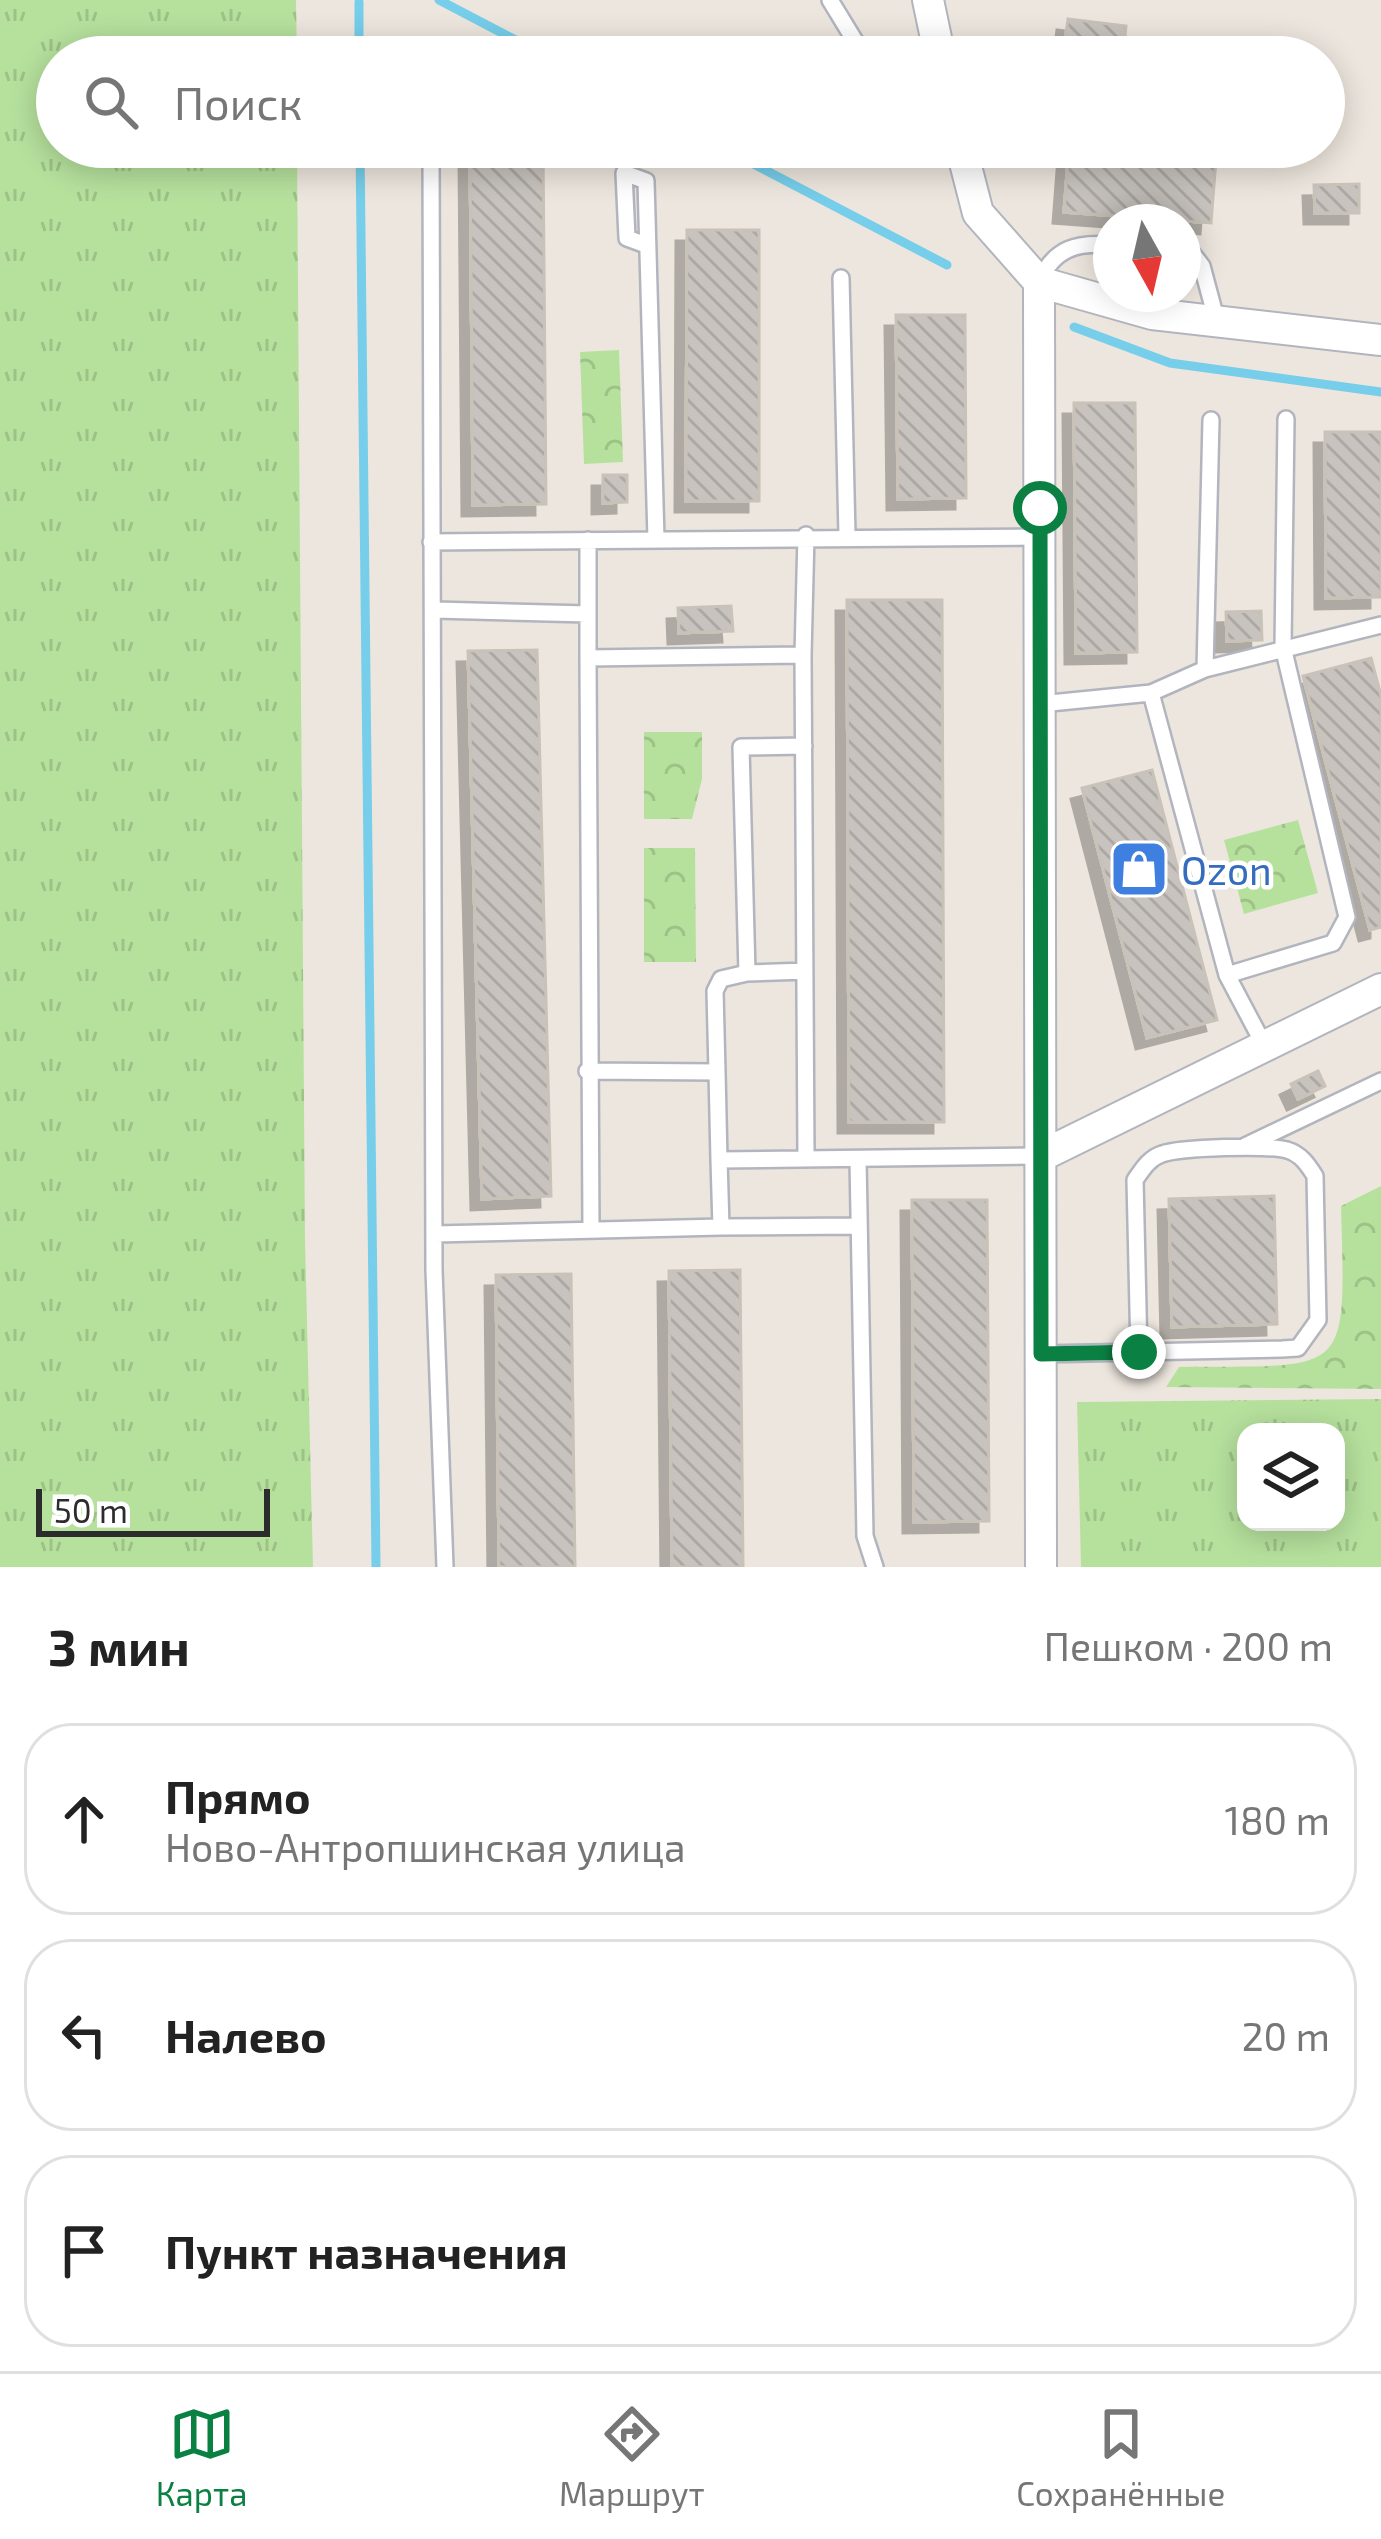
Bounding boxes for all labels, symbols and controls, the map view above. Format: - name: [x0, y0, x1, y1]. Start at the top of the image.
- search box: [36, 36, 1345, 168]
- icon: search: [78, 69, 144, 135]
- text: Поиск: [174, 75, 302, 129]
- north arrow: [1093, 204, 1201, 312]
- route start: [1013, 481, 1067, 535]
- shop icon: Ozon: [1108, 838, 1170, 900]
- place label: Ozon: [1181, 846, 1272, 893]
- route end: [1112, 1325, 1166, 1379]
- map controls: [1237, 1423, 1345, 1531]
- button: layers: [1237, 1423, 1345, 1531]
- scale bar: [36, 1483, 270, 1536]
- text: 50 m: [54, 1490, 128, 1530]
- text: 3 мин: [48, 1615, 190, 1676]
- text: Пешком · 200 m: [1044, 1622, 1333, 1669]
- text: Прямо: [165, 1769, 311, 1823]
- icon: ahead: [51, 1786, 117, 1852]
- text: 180 m: [1224, 1796, 1330, 1843]
- text: Ново-Антропшинская улица: [165, 1823, 686, 1870]
- icon: left: [51, 2002, 117, 2068]
- text: Налево: [165, 2008, 327, 2062]
- text: 20 m: [1242, 2012, 1330, 2059]
- icon: arrive: [51, 2218, 117, 2284]
- text: Пункт назначения: [165, 2224, 568, 2278]
- tab: Карта: [156, 2401, 247, 2513]
- tab: Маршрут: [559, 2401, 705, 2513]
- tab: Сохранённые: [1016, 2401, 1225, 2513]

